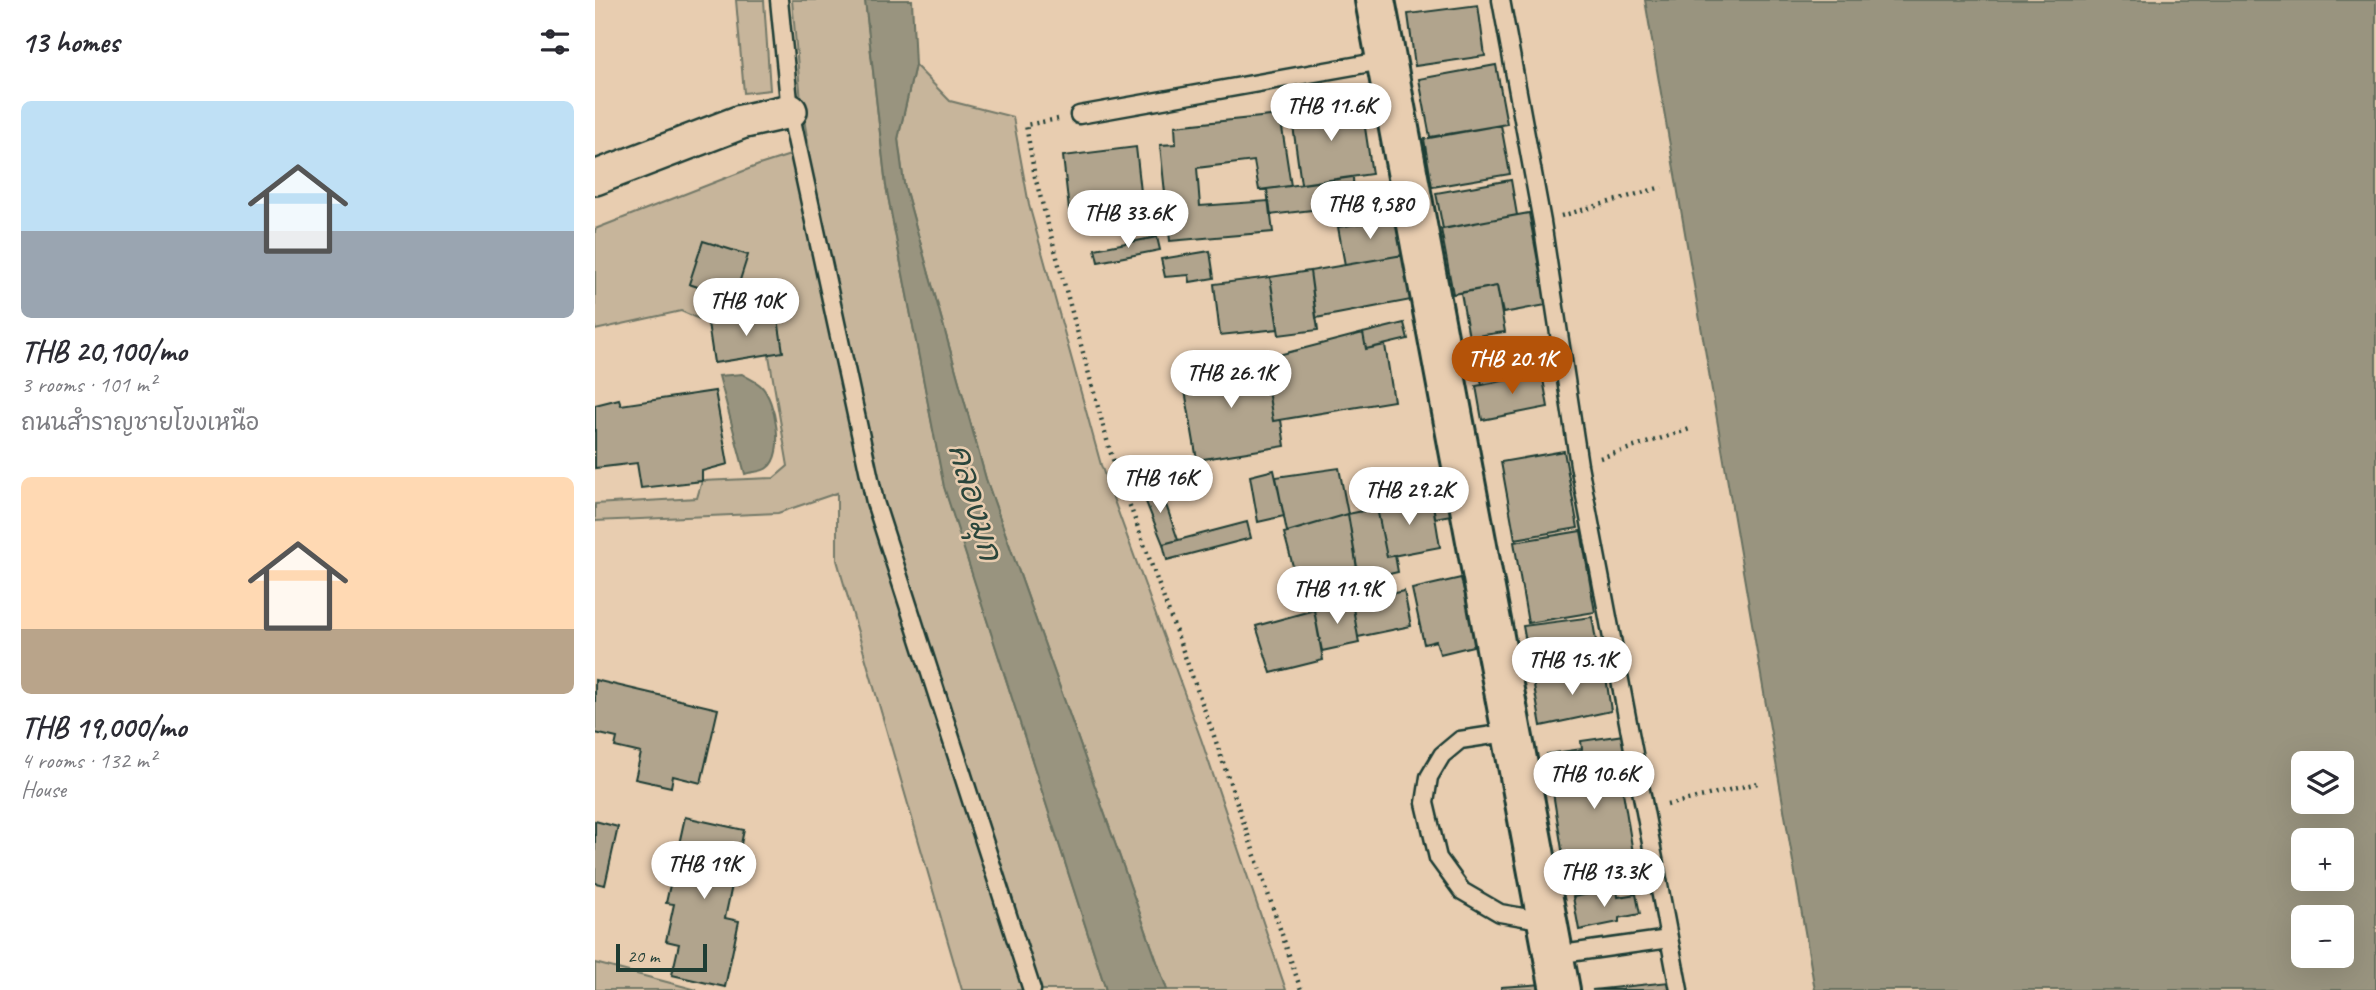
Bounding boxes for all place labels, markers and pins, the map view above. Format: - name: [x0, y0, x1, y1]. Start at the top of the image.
- pin: THB 11.6K: [1251, 83, 1411, 143]
- pin: THB 9,580: [1290, 182, 1450, 241]
- pin: THB 33.6K: [1048, 190, 1208, 250]
- pin: THB 10K: [681, 278, 811, 338]
- pin: THB 20.1K: [1432, 336, 1592, 396]
- pin: THB 26.1K: [1151, 350, 1311, 410]
- pin: THB 16K: [1095, 456, 1225, 515]
- pin: THB 29.2K: [1329, 468, 1489, 527]
- pin: THB 11.9K: [1257, 566, 1417, 626]
- pin: THB 15.1K: [1492, 638, 1652, 697]
- pin: THB 10.6K: [1514, 752, 1674, 811]
- pin: THB 19K: [639, 842, 769, 901]
- pin: THB 13.3K: [1524, 850, 1684, 909]

